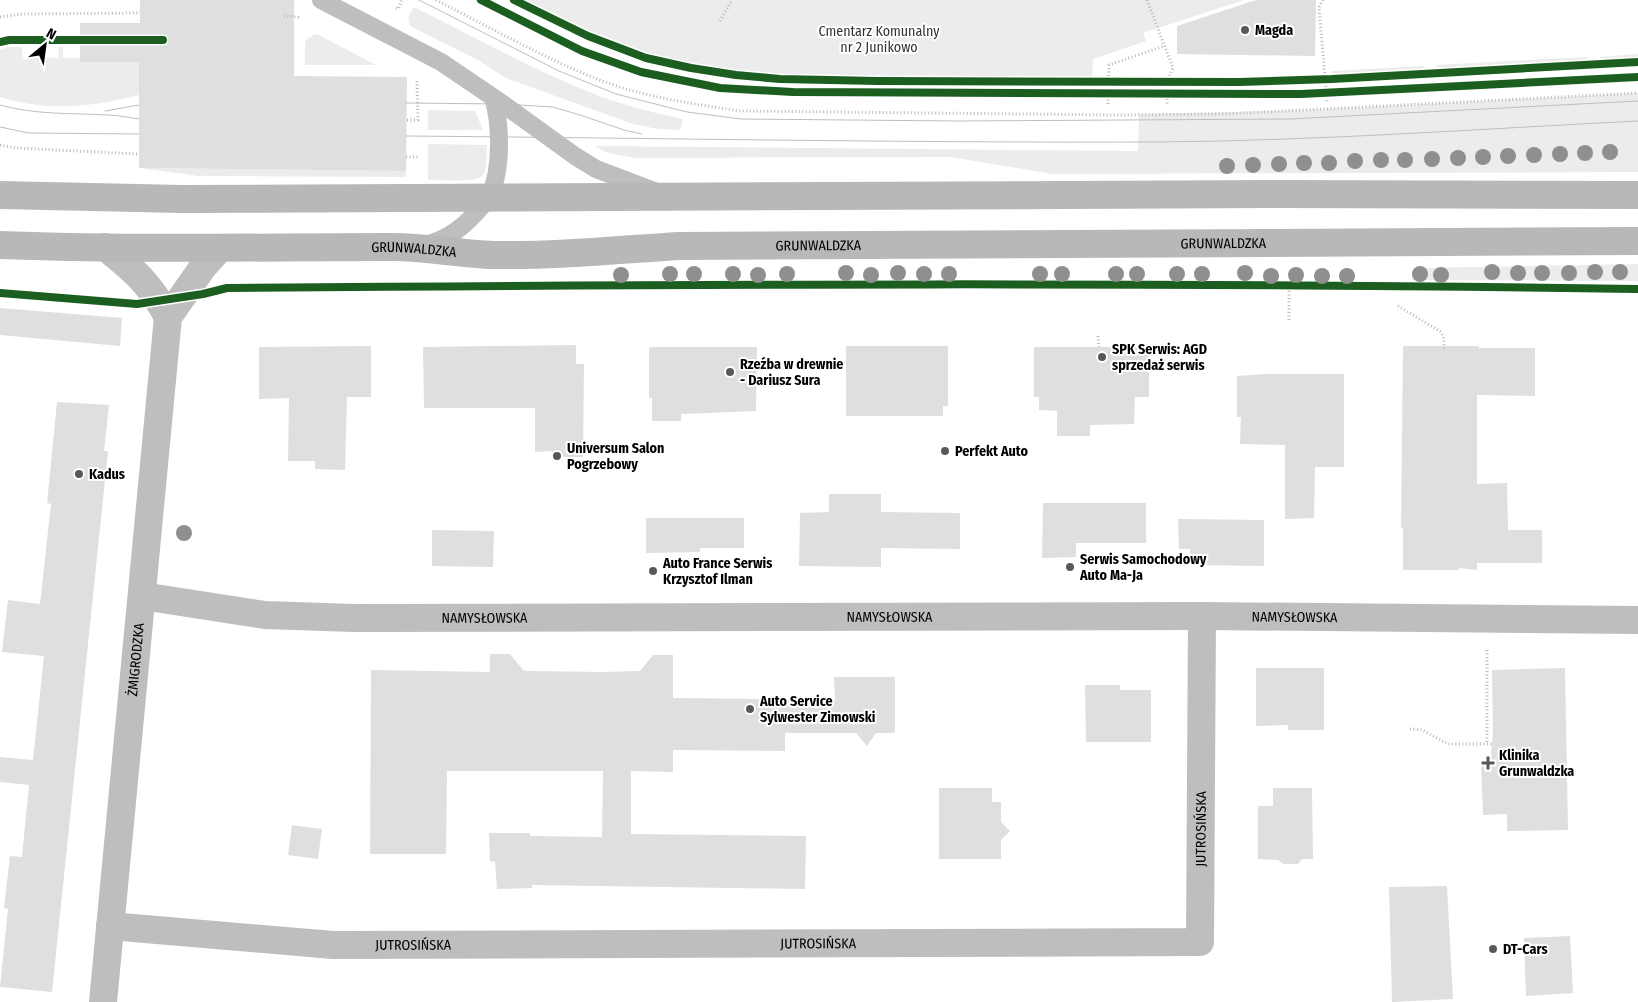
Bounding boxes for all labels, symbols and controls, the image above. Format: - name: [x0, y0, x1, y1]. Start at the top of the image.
- north arrow: [20, 20, 70, 70]
- place label: Magda: [1255, 22, 1293, 39]
- park label: Cmentarz Komunalny nr 2 Junikowo: [819, 23, 940, 56]
- marker: Magda: [1239, 24, 1251, 36]
- text: N: [43, 25, 59, 44]
- street label: GRUNWALDZKA: [1181, 235, 1267, 252]
- street label: GRUNWALDZKA: [776, 237, 862, 254]
- street label: GRUNWALDZKA: [371, 239, 458, 261]
- place label: SPK Serwis: AGD sprzedaż serwis: [1112, 341, 1207, 374]
- marker: SPK Serwis: AGD sprzedaż serwis: [1096, 351, 1108, 363]
- place label: Rzeźba w drewnie - Dariusz Sura: [740, 356, 843, 389]
- marker: Rzeźba w drewnie - Dariusz Sura: [724, 366, 736, 378]
- place label: Universum Salon Pogrzebowy: [567, 440, 664, 473]
- place label: Perfekt Auto: [955, 443, 1028, 460]
- marker: Perfekt Auto: [939, 445, 951, 457]
- marker: Universum Salon Pogrzebowy: [551, 450, 563, 462]
- place label: Kadus: [89, 466, 125, 483]
- marker: Kadus: [73, 468, 85, 480]
- place label: Serwis Samochodowy Auto Ma-Ja: [1079, 551, 1207, 584]
- place label: Auto France Serwis Krzysztof Ilman: [662, 555, 772, 588]
- marker: Serwis Samochodowy Auto Ma-Ja: [1064, 561, 1076, 573]
- marker: Auto France Serwis Krzysztof Ilman: [647, 565, 659, 577]
- street label: NAMYSŁOWSKA: [1251, 608, 1338, 626]
- street label: NAMYSŁOWSKA: [846, 609, 933, 626]
- street label: NAMYSŁOWSKA: [441, 610, 528, 627]
- street label: ŻMIGRODZKA: [124, 621, 148, 697]
- place label: Auto Service Sylwester Zimowski: [759, 693, 876, 726]
- marker: Auto Service Sylwester Zimowski: [744, 703, 756, 715]
- place label: Klinika Grunwaldzka: [1499, 747, 1574, 780]
- marker: Klinika Grunwaldzka: [1481, 756, 1495, 770]
- street label: JUTROSIŃSKA: [1192, 790, 1210, 867]
- street label: JUTROSIŃSKA: [780, 934, 857, 952]
- street label: JUTROSIŃSKA: [375, 936, 452, 954]
- place label: DT-Cars: [1503, 941, 1548, 958]
- marker: DT-Cars: [1487, 943, 1499, 955]

